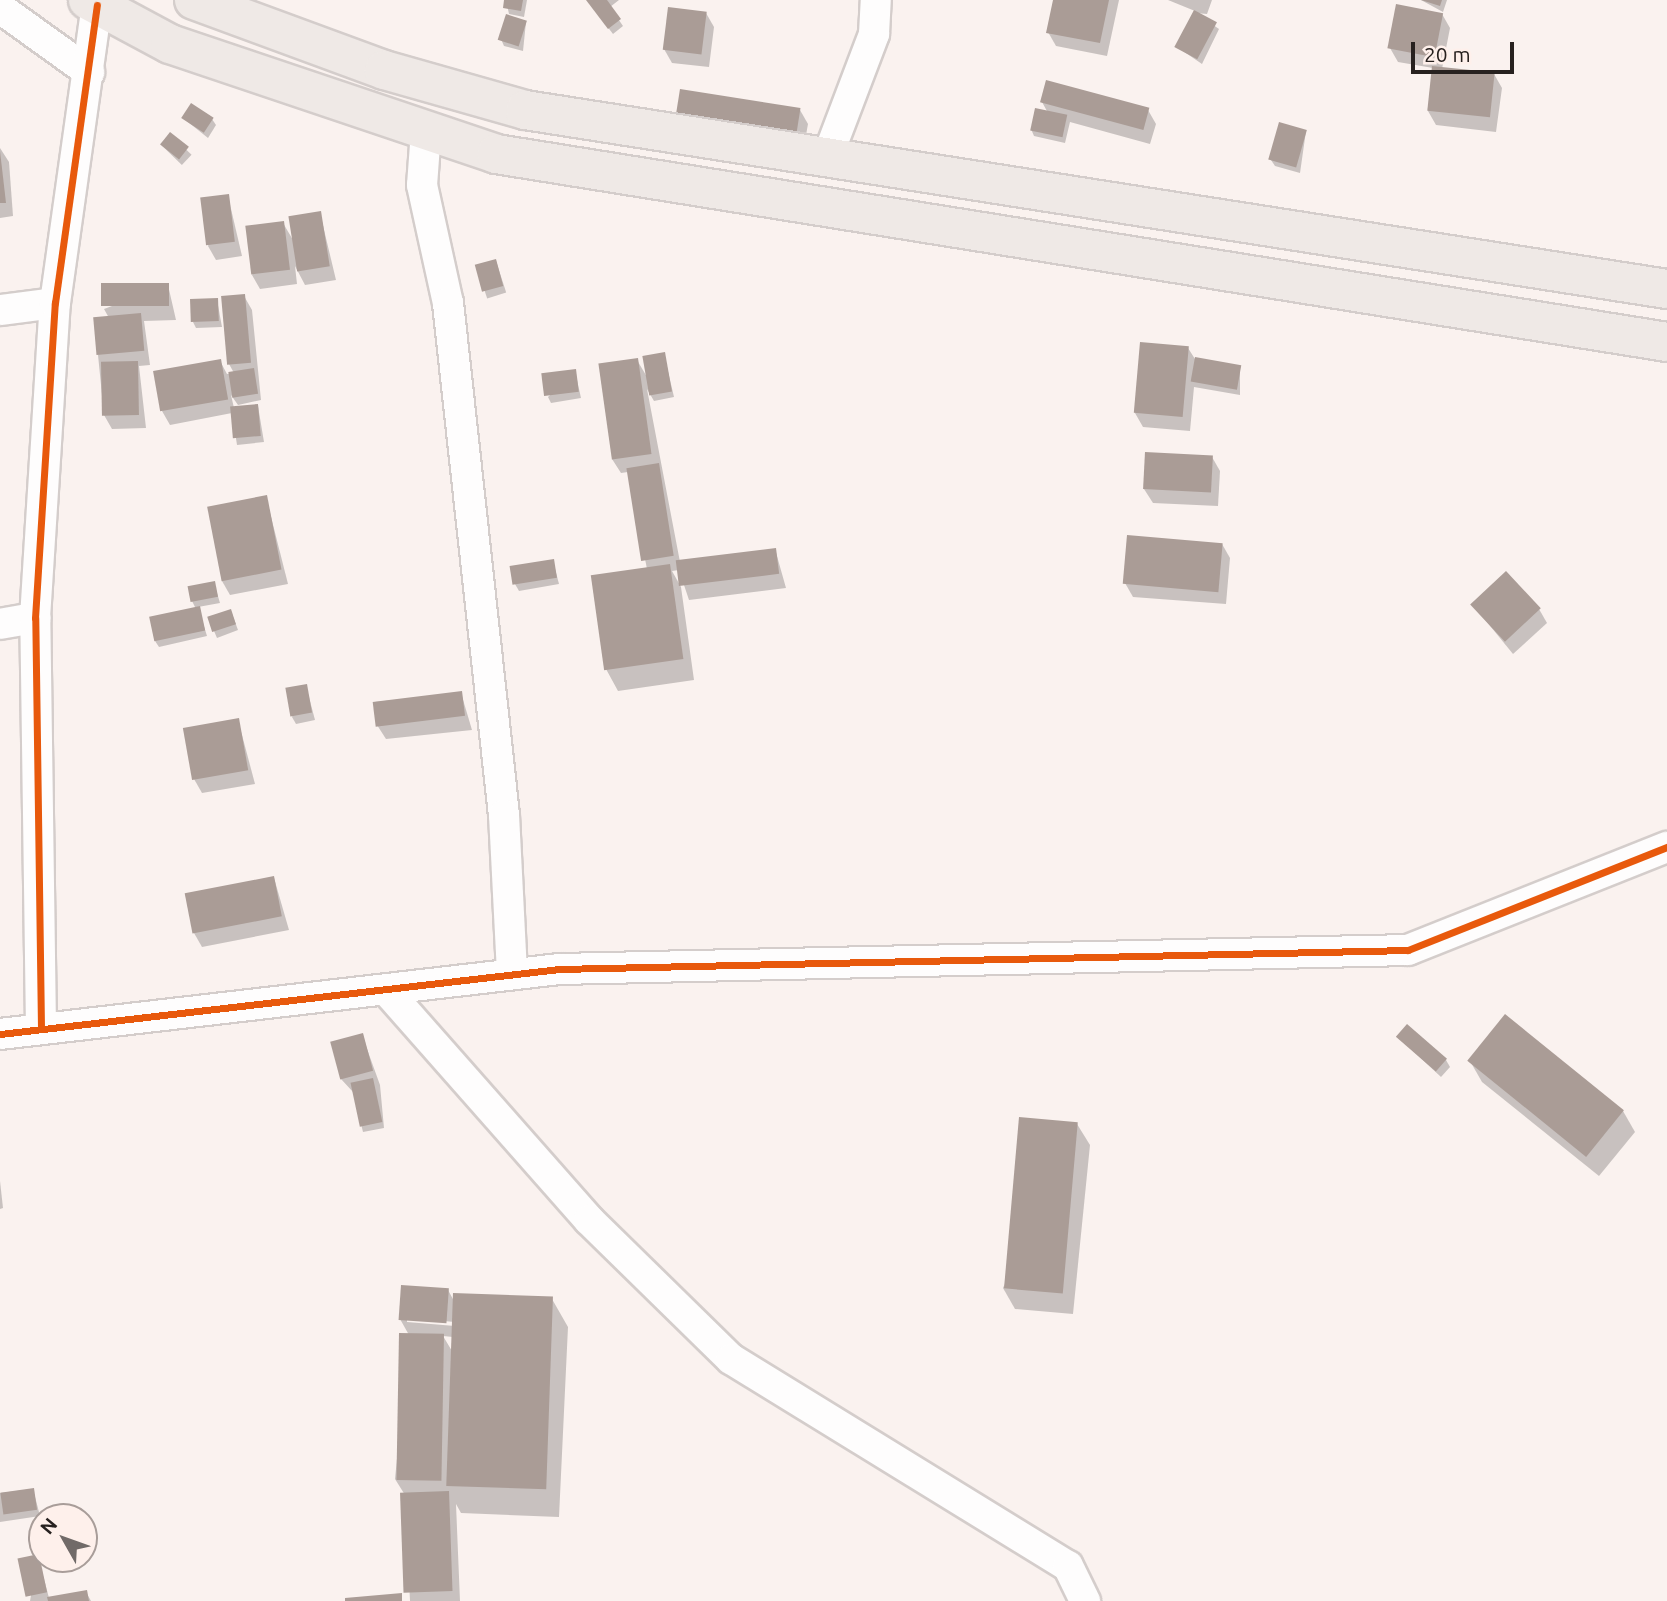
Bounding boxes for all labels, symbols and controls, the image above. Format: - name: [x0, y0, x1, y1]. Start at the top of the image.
- scale bar: [1415, 28, 1518, 72]
- text: 20 m: [1424, 42, 1471, 66]
- north arrow: [28, 1503, 98, 1573]
- text: N: [35, 1513, 61, 1538]

